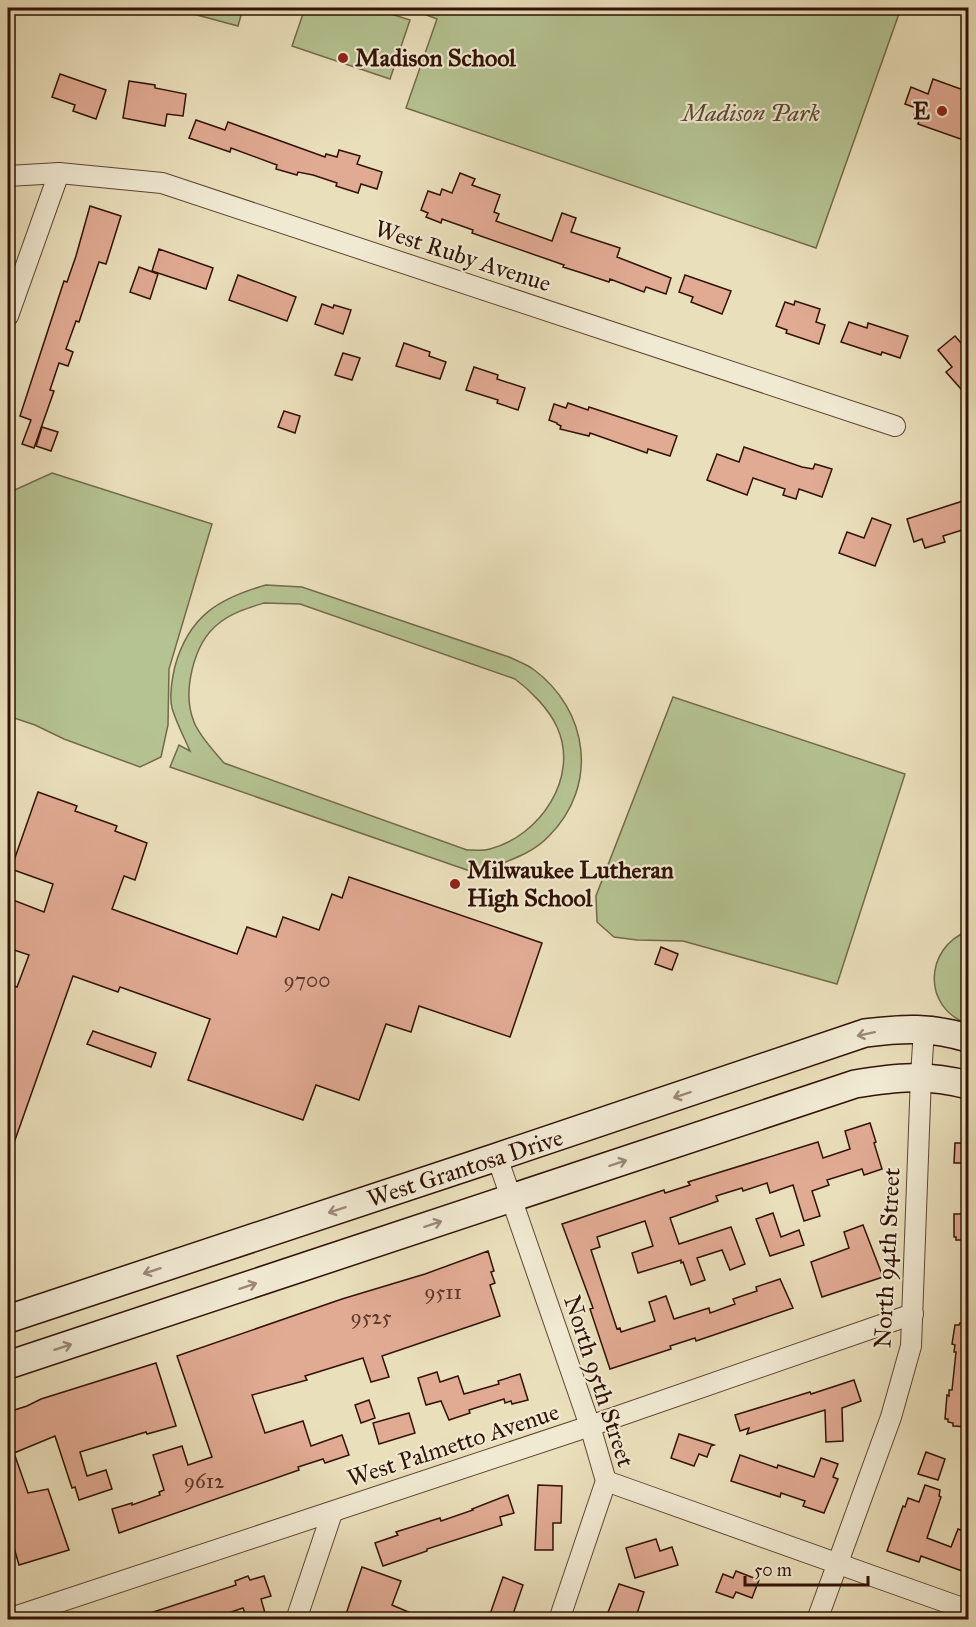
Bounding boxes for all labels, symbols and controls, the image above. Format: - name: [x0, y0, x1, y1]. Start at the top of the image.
- place label: Madison School: [355, 43, 516, 73]
- marker: Madison School: [336, 51, 350, 65]
- place label: E: [913, 96, 930, 126]
- park label: Madison Park: [680, 98, 820, 128]
- marker: E: [935, 104, 949, 118]
- street label: West Ruby Avenue: [371, 213, 555, 299]
- place label: Milwaukee Lutheran High School: [467, 855, 674, 913]
- marker: Milwaukee Lutheran High School: [448, 877, 462, 891]
- house number: 9700: [284, 967, 330, 993]
- one-way arrow: [857, 1029, 877, 1040]
- one-way arrow: [673, 1091, 691, 1102]
- street label: West Grantosa Drive: [363, 1122, 567, 1214]
- one-way arrow: [608, 1157, 627, 1168]
- street label: North 94th Street: [867, 1166, 907, 1349]
- one-way arrow: [328, 1206, 347, 1217]
- one-way arrow: [423, 1218, 442, 1229]
- one-way arrow: [143, 1267, 162, 1278]
- one-way arrow: [238, 1279, 257, 1290]
- house number: 9511: [424, 1279, 462, 1305]
- street label: North 95th Street: [557, 1291, 641, 1471]
- house number: 9525: [350, 1304, 392, 1330]
- one-way arrow: [53, 1341, 72, 1352]
- street label: West Palmetto Avenue: [343, 1397, 563, 1493]
- house number: 9612: [184, 1468, 225, 1494]
- scale bar: [745, 1549, 868, 1587]
- text: 50 m: [754, 1559, 792, 1581]

